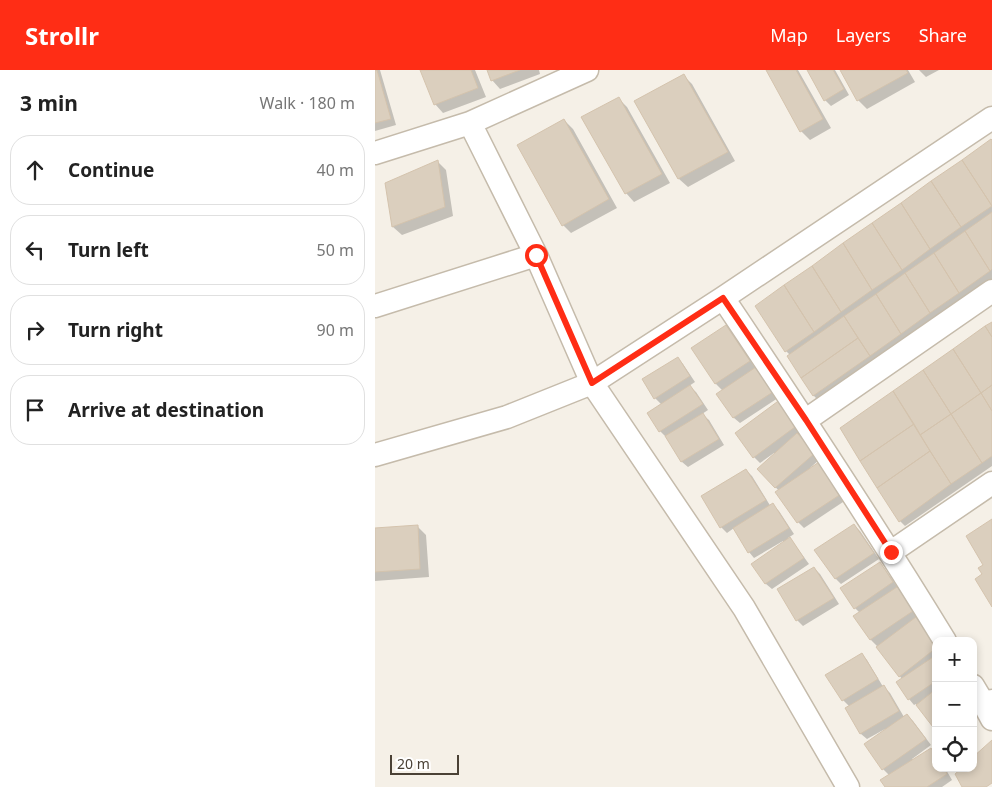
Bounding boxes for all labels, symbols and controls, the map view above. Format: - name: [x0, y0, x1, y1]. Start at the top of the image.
- text: Strollr: [25, 19, 99, 52]
- text: Map: [770, 23, 808, 47]
- text: Layers: [836, 23, 891, 47]
- text: Share: [919, 23, 967, 47]
- text: 3 min: [20, 89, 78, 117]
- text: Walk · 180 m: [260, 92, 355, 114]
- icon: ahead: [21, 156, 49, 184]
- text: Continue: [68, 157, 154, 183]
- text: 40 m: [317, 159, 354, 181]
- icon: left: [21, 236, 49, 264]
- text: Turn left: [68, 237, 149, 263]
- text: 50 m: [317, 239, 354, 261]
- route start: [525, 244, 548, 267]
- icon: right: [21, 316, 49, 344]
- text: Turn right: [68, 317, 163, 343]
- text: 90 m: [317, 319, 354, 341]
- icon: arrive: [21, 396, 49, 424]
- text: Arrive at destination: [68, 397, 264, 423]
- route end: [880, 541, 903, 564]
- map controls: [932, 637, 977, 772]
- button: +: [932, 637, 977, 682]
- button: −: [932, 682, 977, 727]
- button: locate: [932, 727, 977, 772]
- scale bar: [390, 752, 459, 775]
- text: 20 m: [397, 754, 430, 773]

